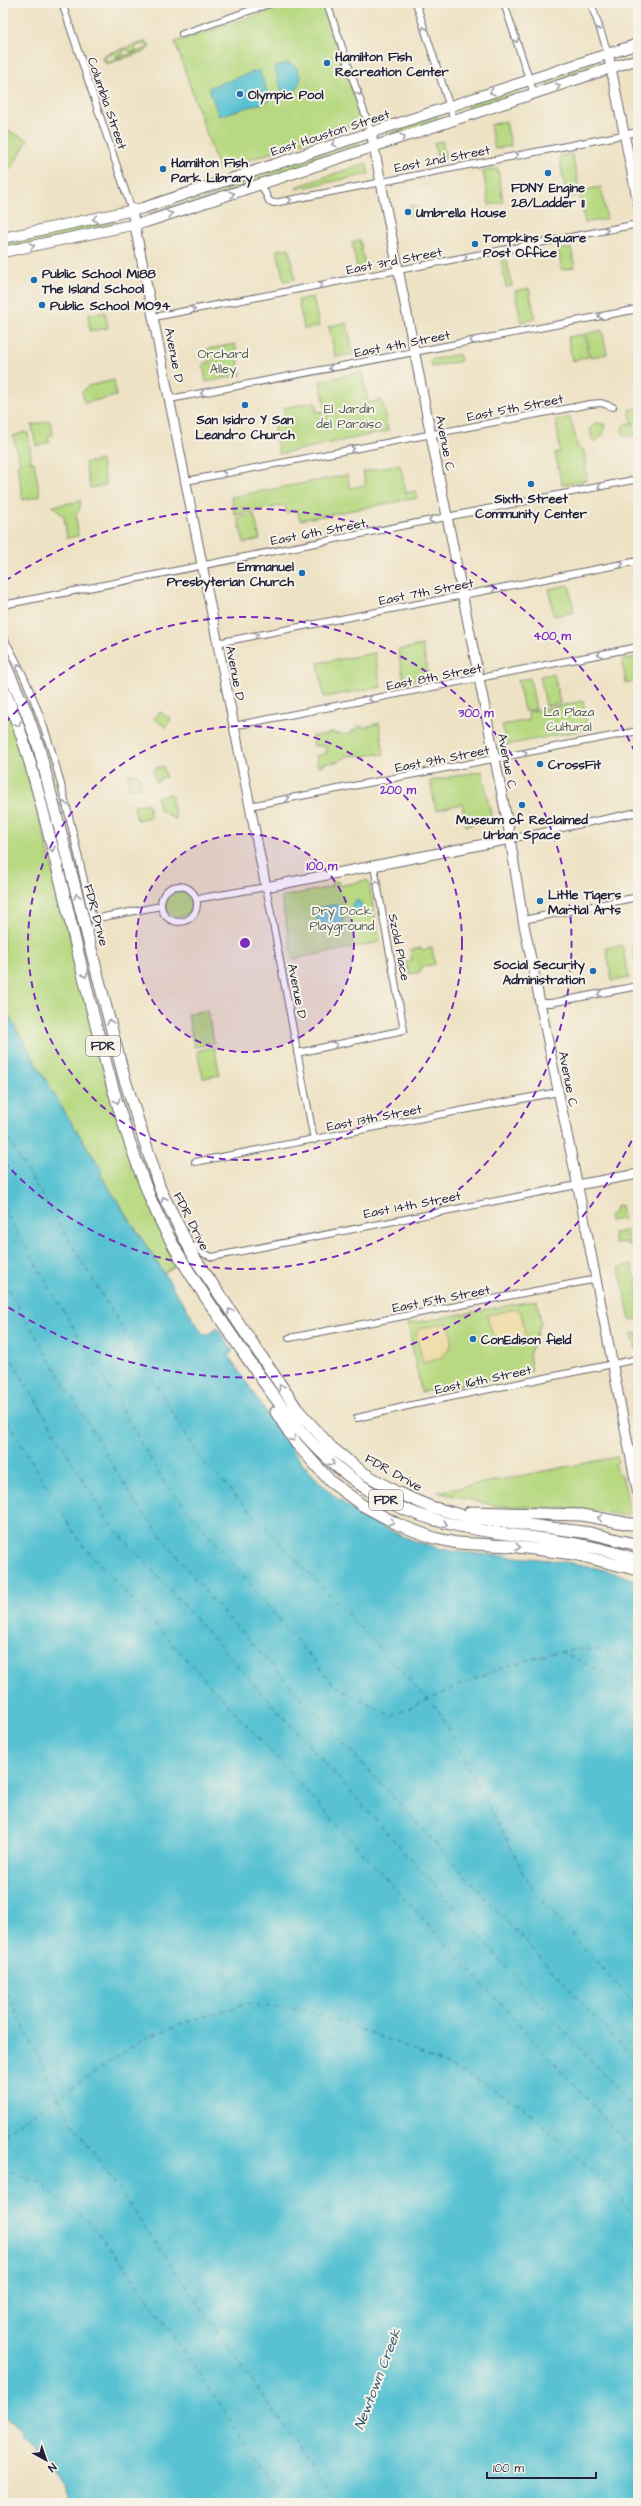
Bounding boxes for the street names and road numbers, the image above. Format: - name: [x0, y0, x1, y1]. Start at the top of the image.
- street label: Columbia Street: [83, 55, 132, 153]
- street label: East Houston Street: [269, 105, 393, 161]
- street label: East 2nd Street: [393, 141, 492, 177]
- street label: East 3rd Street: [345, 243, 444, 279]
- street label: Avenue D: [160, 326, 188, 385]
- street label: East 4th Street: [353, 326, 452, 362]
- street label: East 5th Street: [466, 390, 565, 426]
- street label: Avenue C: [431, 414, 459, 473]
- street label: East 6th Street: [269, 514, 368, 550]
- street label: East 7th Street: [377, 574, 476, 610]
- street label: Avenue D: [221, 644, 249, 703]
- street label: East 8th Street: [385, 659, 484, 695]
- street label: Avenue C: [493, 732, 521, 791]
- street label: East 9th Street: [394, 741, 492, 777]
- street label: FDR Drive: [79, 882, 113, 948]
- street label: Szold Place: [384, 912, 414, 982]
- street label: Avenue D: [283, 962, 311, 1021]
- road number: FDR: [86, 1036, 120, 1056]
- street label: Avenue C: [554, 1050, 582, 1109]
- street label: East 13th Street: [325, 1100, 424, 1136]
- street label: East 14th Street: [362, 1187, 463, 1223]
- street label: FDR Drive: [169, 1189, 213, 1254]
- street label: East 15th Street: [391, 1281, 492, 1317]
- street label: East 16th Street: [433, 1361, 534, 1399]
- street label: FDR Drive: [361, 1450, 426, 1496]
- road number: FDR: [369, 1490, 403, 1510]

